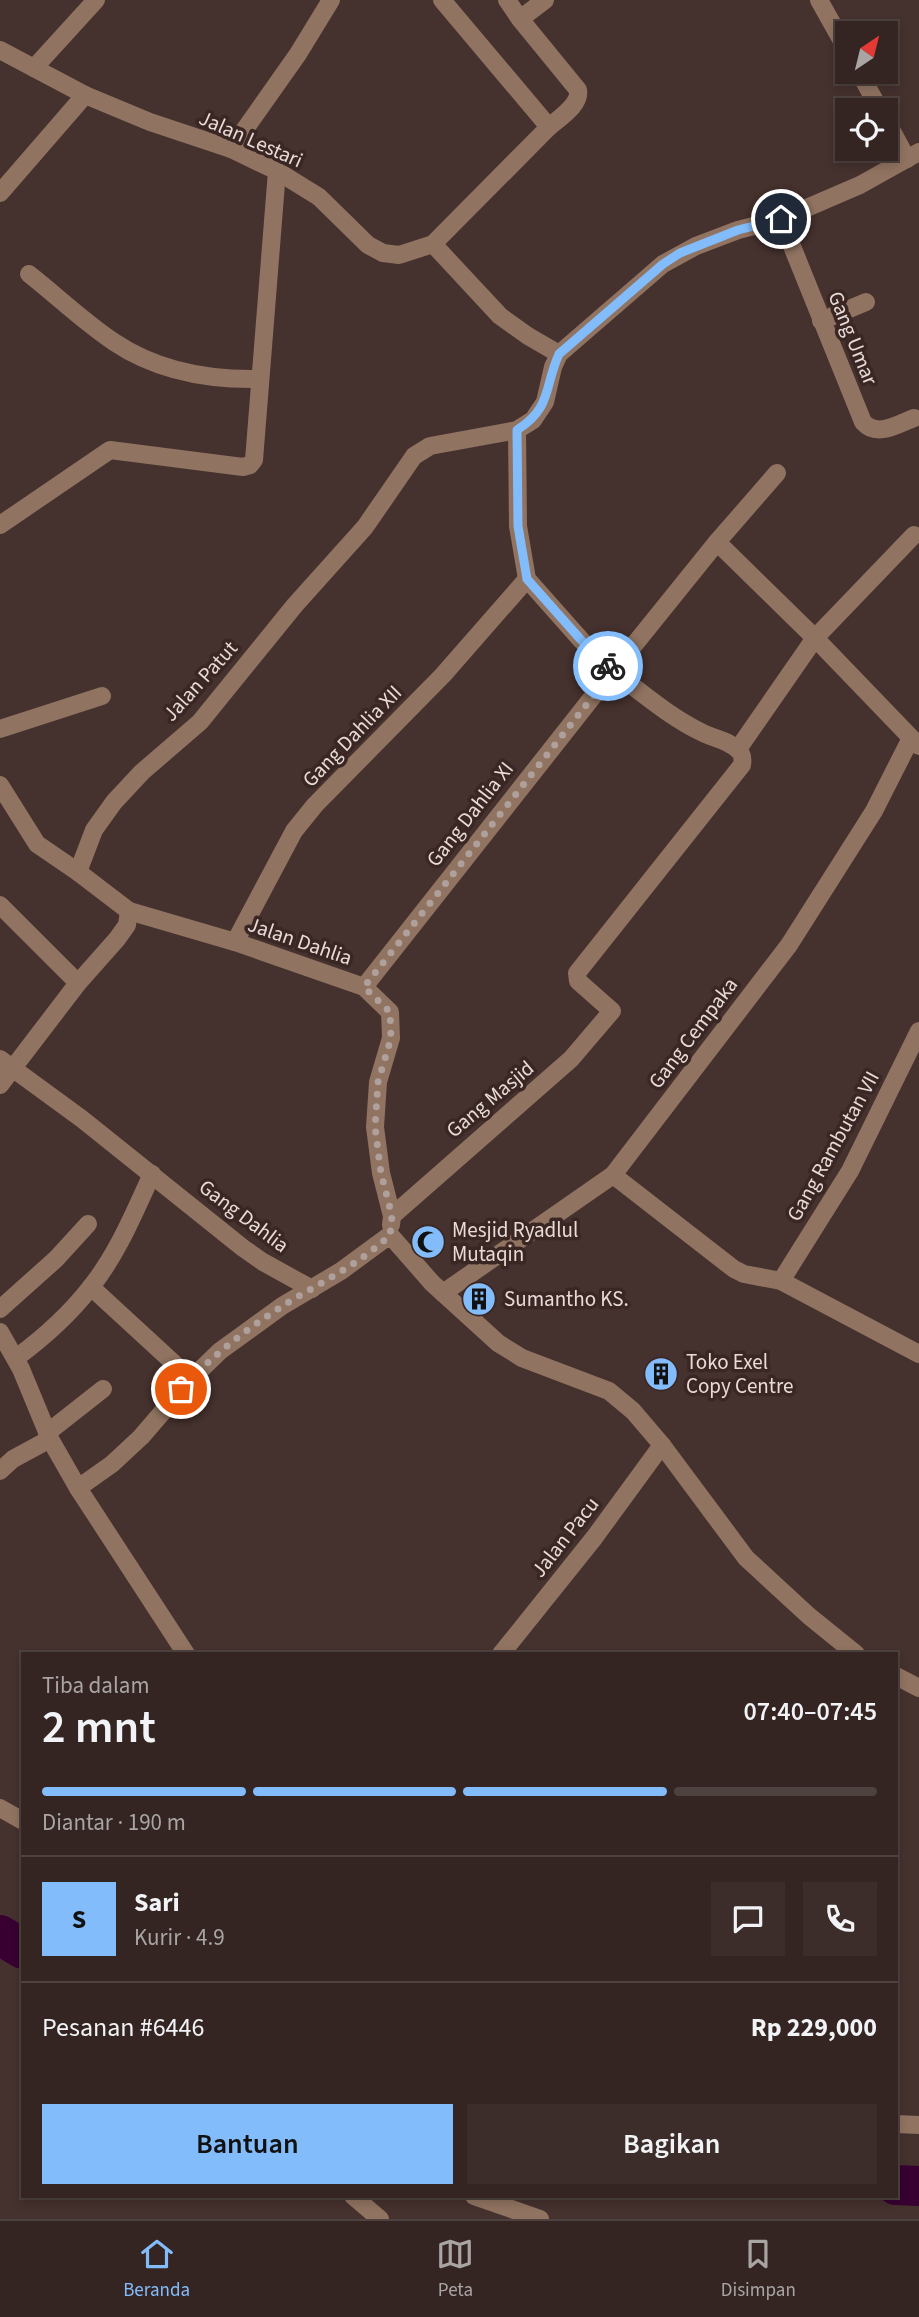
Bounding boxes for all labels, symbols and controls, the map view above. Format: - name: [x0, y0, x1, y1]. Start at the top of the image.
- north arrow: [835, 21, 898, 84]
- map controls: [835, 21, 898, 161]
- button: locate: [835, 98, 898, 161]
- street label: Jalan Lestari: [194, 103, 308, 175]
- pin: [751, 189, 811, 249]
- icon: home: [762, 200, 800, 238]
- street label: Gang Umar: [821, 287, 886, 390]
- courier: [573, 631, 643, 701]
- street label: Jalan Patut: [156, 634, 244, 728]
- icon: bike: [589, 647, 627, 685]
- street label: Gang Dahlia XII: [295, 678, 409, 794]
- street label: Gang Dahlia XI: [419, 755, 521, 873]
- street label: Jalan Dahlia: [244, 909, 356, 973]
- street label: Gang Cempaka: [641, 971, 745, 1095]
- street label: Gang Masjid: [440, 1053, 540, 1145]
- street label: Gang Rambutan VII: [779, 1065, 887, 1227]
- street label: Gang Dahlia: [193, 1172, 295, 1260]
- place label: Mesjid Ryadlul Mutaqin: [452, 1215, 578, 1269]
- mosque icon: Mesjid Ryadlul Mutaqin: [409, 1223, 447, 1261]
- building icon: Sumantho KS.: [460, 1280, 498, 1318]
- place label: Sumantho KS.: [504, 1284, 629, 1314]
- place label: Toko Exel Copy Centre: [686, 1347, 793, 1401]
- building icon: Toko Exel Copy Centre: [642, 1355, 680, 1393]
- pin: [151, 1359, 211, 1419]
- icon: bag: [162, 1370, 200, 1408]
- street label: Jalan Pacu: [524, 1490, 606, 1584]
- text: Tiba dalam: [42, 1669, 149, 1702]
- text: 07:40–07:45: [744, 1693, 877, 1730]
- text: 2 mnt: [42, 1695, 156, 1760]
- text: Diantar · 190 m: [42, 1806, 186, 1839]
- button: chat: [711, 1882, 785, 1956]
- button: phone: [803, 1882, 877, 1956]
- text: Sari: [134, 1884, 180, 1921]
- text: S: [72, 1901, 86, 1938]
- text: Kurir · 4.9: [134, 1921, 225, 1954]
- text: Pesanan #6446: [42, 2009, 204, 2046]
- text: Rp 229,000: [751, 2009, 877, 2046]
- button: Bantuan: [42, 2104, 453, 2184]
- button: Bagikan: [467, 2104, 877, 2184]
- tab: Beranda: [123, 2235, 190, 2304]
- tab: Peta: [436, 2235, 474, 2304]
- tab: Disimpan: [721, 2235, 796, 2304]

